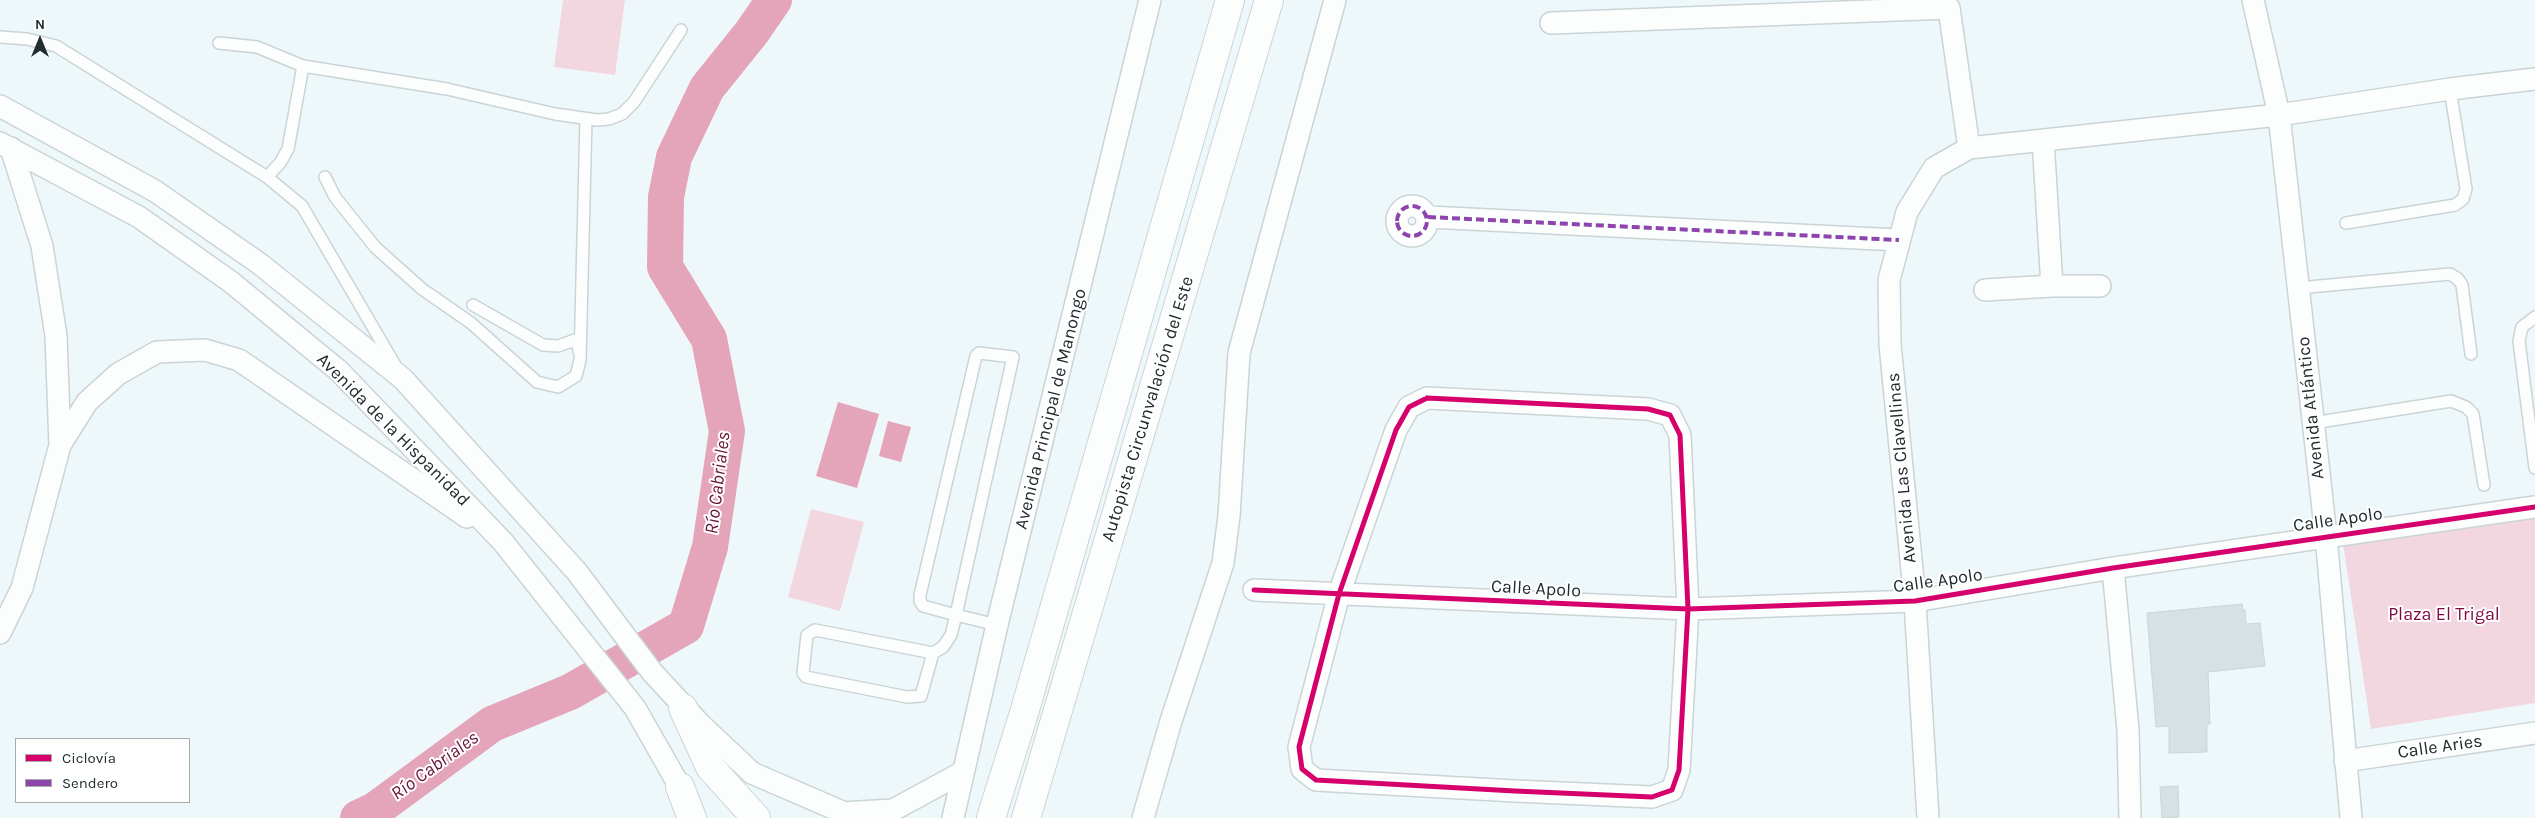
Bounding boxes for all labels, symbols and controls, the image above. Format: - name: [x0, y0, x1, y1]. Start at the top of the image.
- north arrow: [15, 15, 65, 65]
- text: N: [35, 16, 45, 33]
- street label: Autopista Circunvalación del Este: [1097, 274, 1199, 544]
- street label: Avenida Principal de Manongo: [1011, 286, 1091, 532]
- street label: Avenida Atlántico: [2293, 336, 2329, 480]
- street label: Avenida de la Hispanidad: [312, 349, 474, 511]
- street label: Avenida Las Clavellinas: [1883, 372, 1921, 564]
- water label: Río Cabriales: [700, 431, 736, 535]
- street label: Calle Apolo: [2292, 503, 2384, 537]
- street label: Calle Apolo: [1892, 564, 1984, 598]
- street label: Calle Apolo: [1490, 576, 1582, 602]
- park label: Plaza El Trigal: [2388, 604, 2500, 626]
- water label: Río Cabriales: [387, 727, 483, 805]
- street label: Calle Aries: [2396, 730, 2484, 764]
- legend: [15, 738, 190, 803]
- text: Ciclovía: [62, 749, 116, 767]
- text: Sendero: [62, 774, 118, 792]

